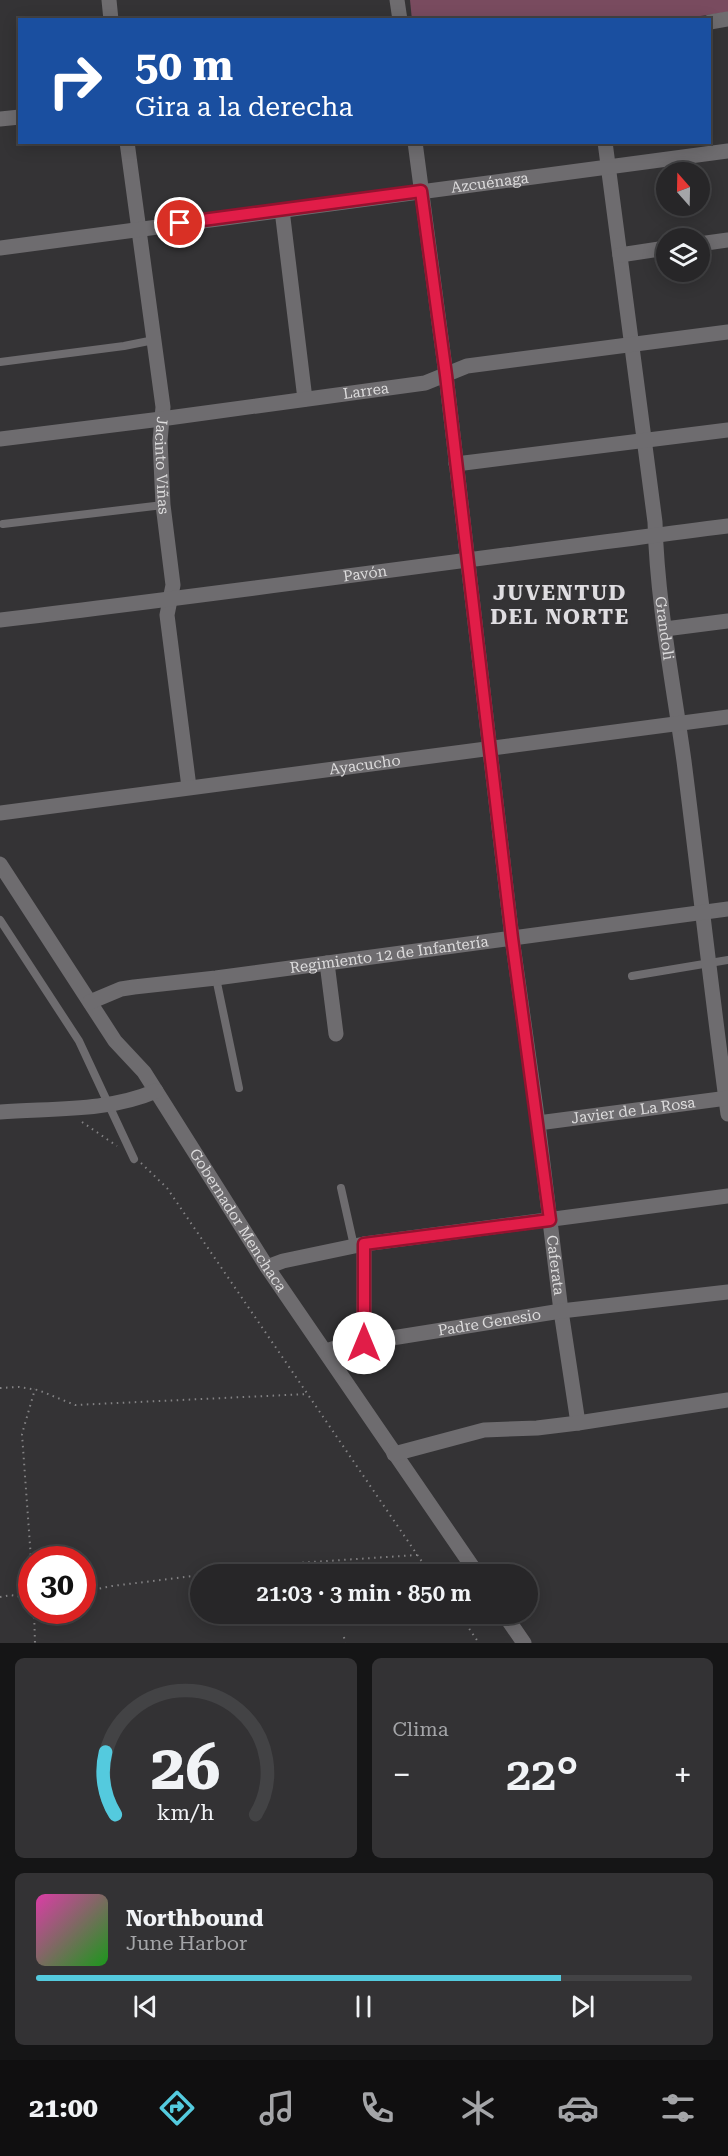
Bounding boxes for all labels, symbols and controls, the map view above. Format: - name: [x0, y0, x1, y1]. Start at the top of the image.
- text: 50 m: [135, 41, 233, 90]
- icon: right: [36, 42, 114, 120]
- text: Gira a la derecha: [135, 91, 353, 123]
- north arrow: [656, 162, 710, 216]
- map controls: [656, 162, 710, 282]
- street label: Azcuénaga: [450, 169, 530, 197]
- pin: [154, 197, 205, 248]
- icon: arrive: [163, 206, 196, 239]
- button: layers: [656, 228, 710, 282]
- street label: Larrea: [342, 379, 390, 403]
- street label: Jacinto Viñas: [151, 416, 173, 515]
- street label: Pavón: [342, 562, 389, 585]
- district label: JUVENTUD DEL NORTE: [490, 581, 630, 629]
- street label: Grandoli: [651, 596, 678, 661]
- street label: Ayacucho: [328, 751, 402, 778]
- street label: Regimiento 12 de Infantería: [289, 932, 490, 977]
- street label: Javier de La Rosa: [570, 1093, 696, 1128]
- street label: Gobernador Menchaca: [186, 1145, 290, 1295]
- street label: Caferata: [543, 1234, 568, 1296]
- street label: Padre Genesio: [436, 1305, 542, 1340]
- position arrow: [332, 1311, 396, 1375]
- speed limit sign: 30: [18, 1546, 96, 1624]
- text: 21:03 · 3 min · 850 m: [257, 1581, 471, 1606]
- text: Clima: [393, 1717, 448, 1741]
- text: 26: [151, 1731, 221, 1804]
- text: 22°: [506, 1748, 579, 1801]
- text: −: [393, 1755, 411, 1794]
- text: +: [674, 1755, 692, 1794]
- text: km/h: [157, 1800, 215, 1825]
- text: Northbound: [126, 1906, 264, 1931]
- text: June Harbor: [126, 1931, 247, 1955]
- icon: previous: [129, 1990, 162, 2023]
- icon: pause: [347, 1990, 380, 2023]
- icon: next: [566, 1990, 599, 2023]
- icon: directions: [156, 2087, 198, 2129]
- icon: music: [256, 2087, 298, 2129]
- icon: phone: [356, 2087, 398, 2129]
- icon: climate: [457, 2087, 499, 2129]
- icon: car: [557, 2087, 599, 2129]
- icon: filters: [657, 2087, 699, 2129]
- text: 21:00: [29, 2092, 98, 2124]

